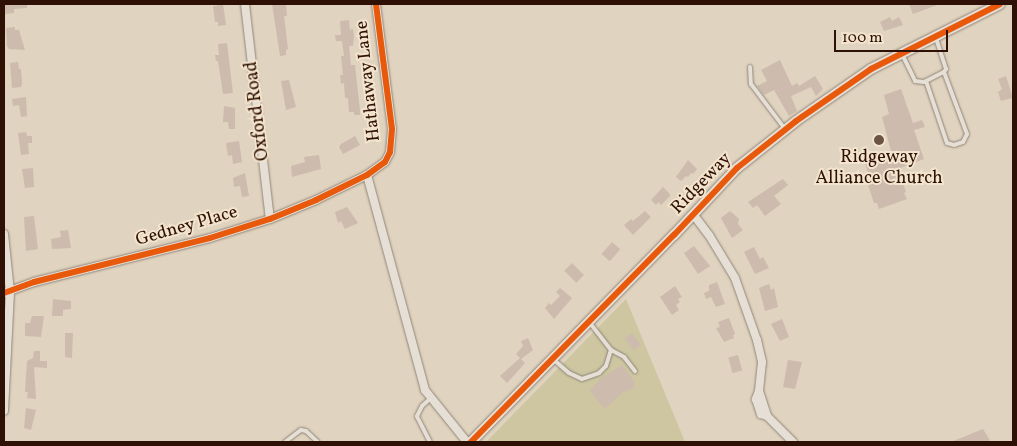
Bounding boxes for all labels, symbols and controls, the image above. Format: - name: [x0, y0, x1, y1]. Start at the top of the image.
- street label: Hathaway Lane: [352, 19, 386, 143]
- scale bar: [837, 20, 951, 52]
- text: 100 m: [842, 28, 882, 49]
- street label: Oxford Road: [241, 60, 275, 162]
- marker: Ridgeway Alliance Church: [873, 134, 885, 146]
- place label: Ridgeway Alliance Church: [815, 148, 943, 190]
- street label: Ridgeway: [667, 149, 737, 219]
- street label: Gedney Place: [133, 202, 241, 252]

